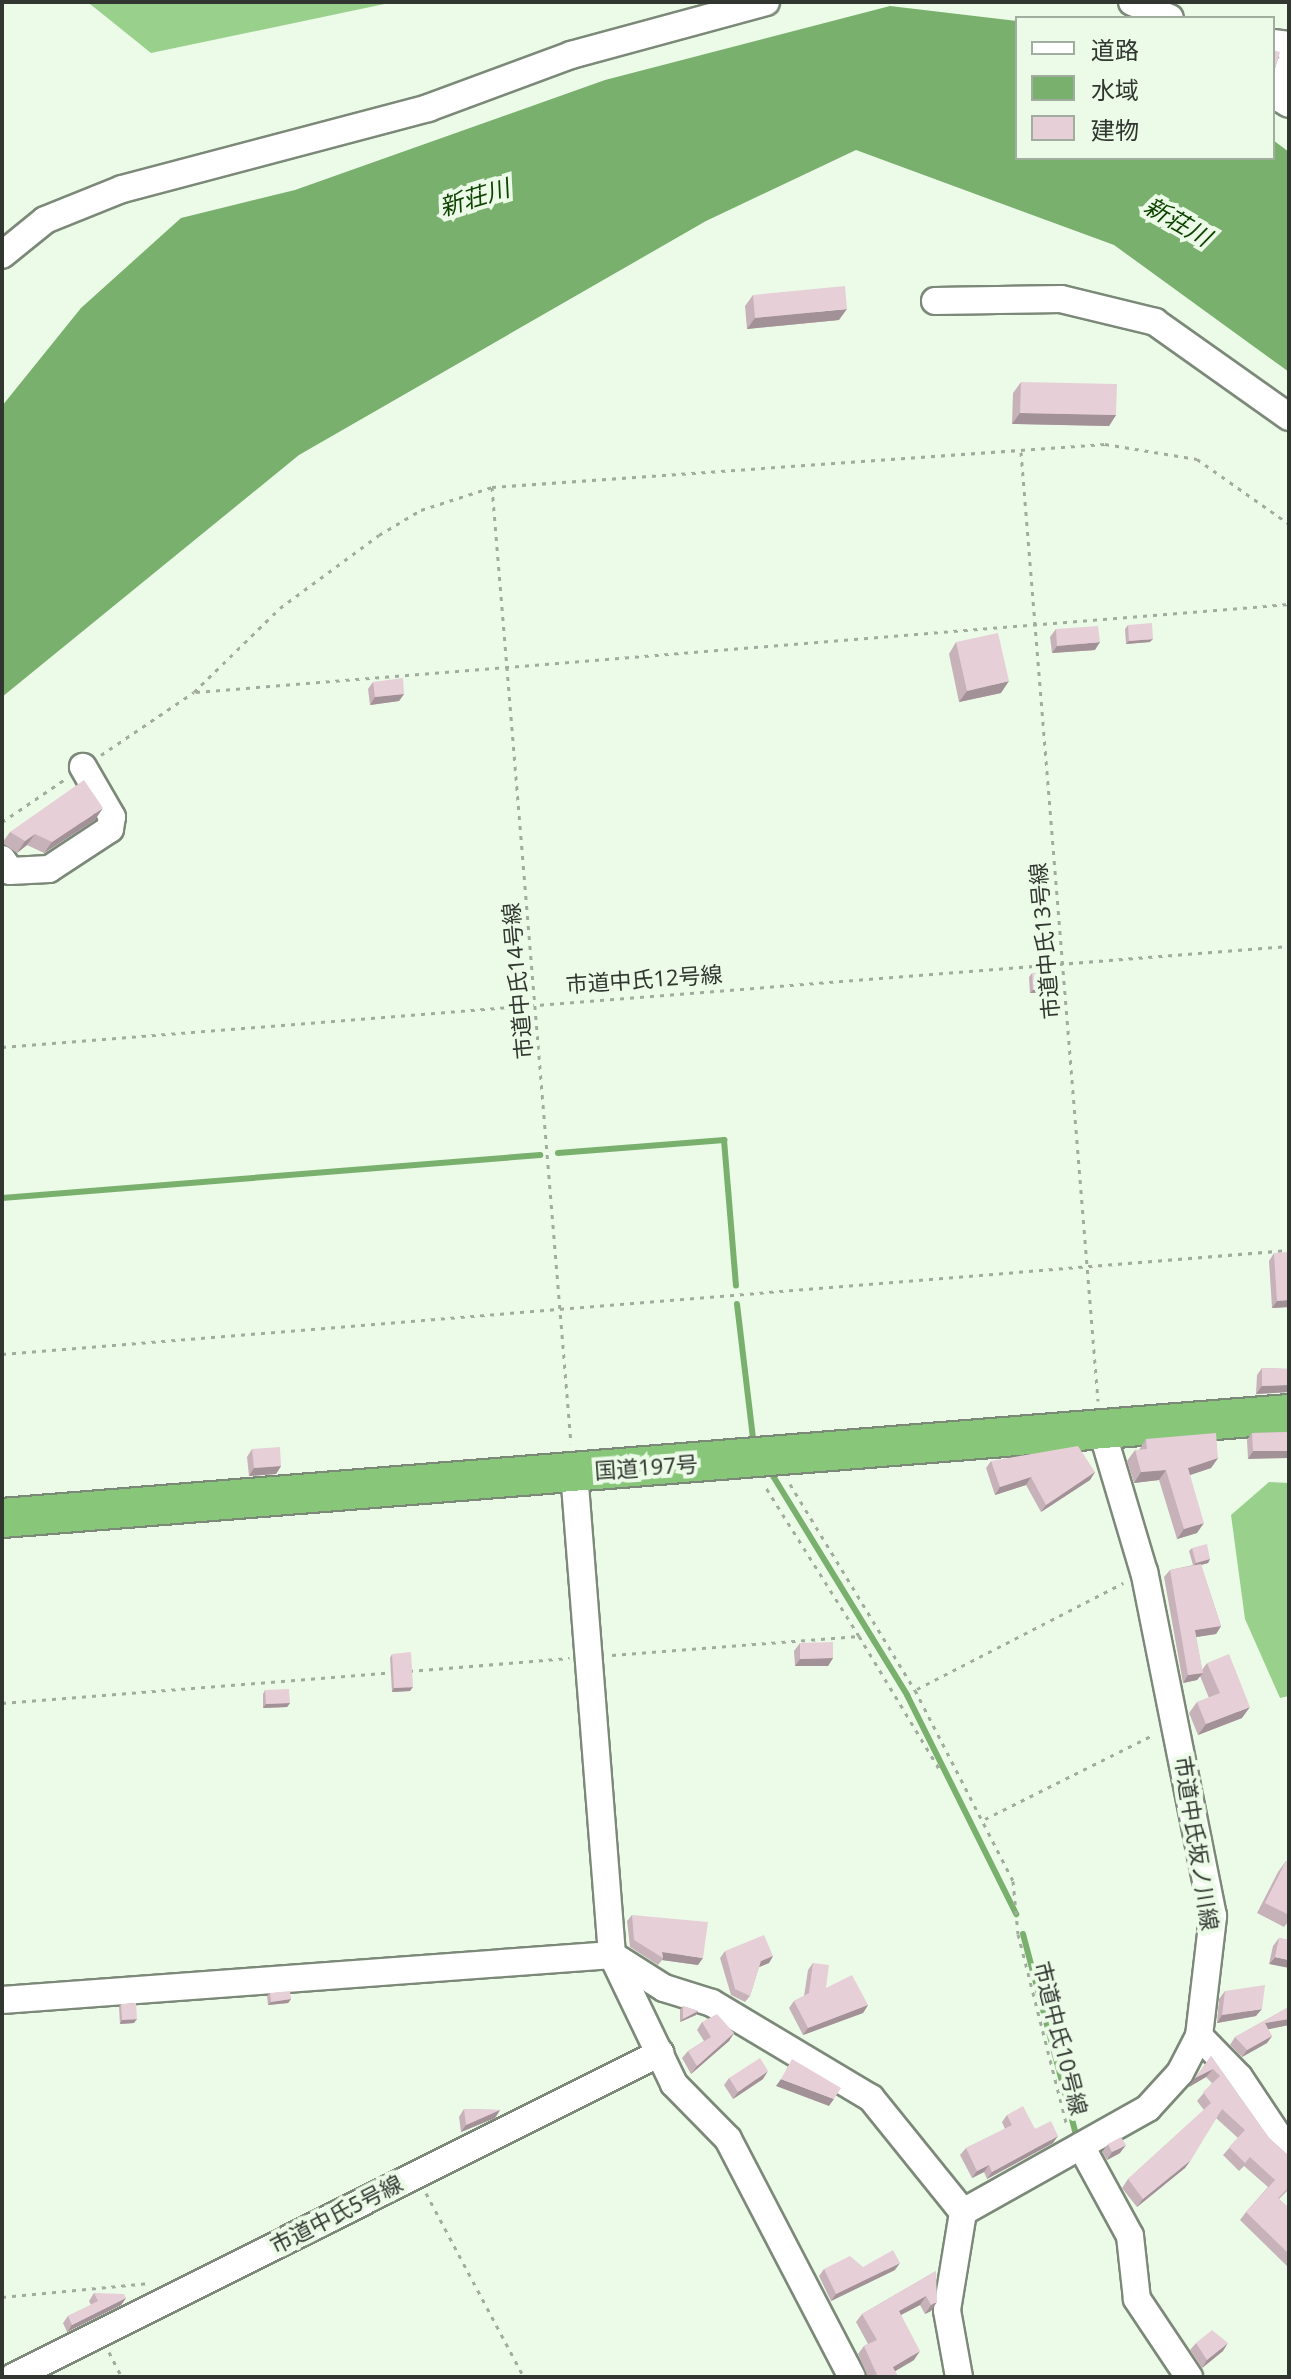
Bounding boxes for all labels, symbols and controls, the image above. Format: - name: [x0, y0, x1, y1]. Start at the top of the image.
- legend: [1015, 16, 1275, 160]
- text: 道路: [1091, 33, 1139, 66]
- text: 水域: [1091, 73, 1139, 106]
- text: 建物: [1091, 113, 1139, 146]
- water label: 新荘川: [435, 173, 513, 221]
- water label: 新荘川: [1140, 191, 1216, 251]
- street label: 市道中氏13号線: [1024, 862, 1064, 1020]
- street label: 市道中氏14号線: [497, 902, 537, 1060]
- street label: 市道中氏12号線: [565, 960, 723, 998]
- street label: 国道197号: [593, 1450, 699, 1484]
- street label: 市道中氏坂ノ川線: [1170, 1754, 1224, 1932]
- street label: 市道中氏10号線: [1029, 1959, 1093, 2117]
- street label: 市道中氏5号線: [266, 2169, 406, 2259]

